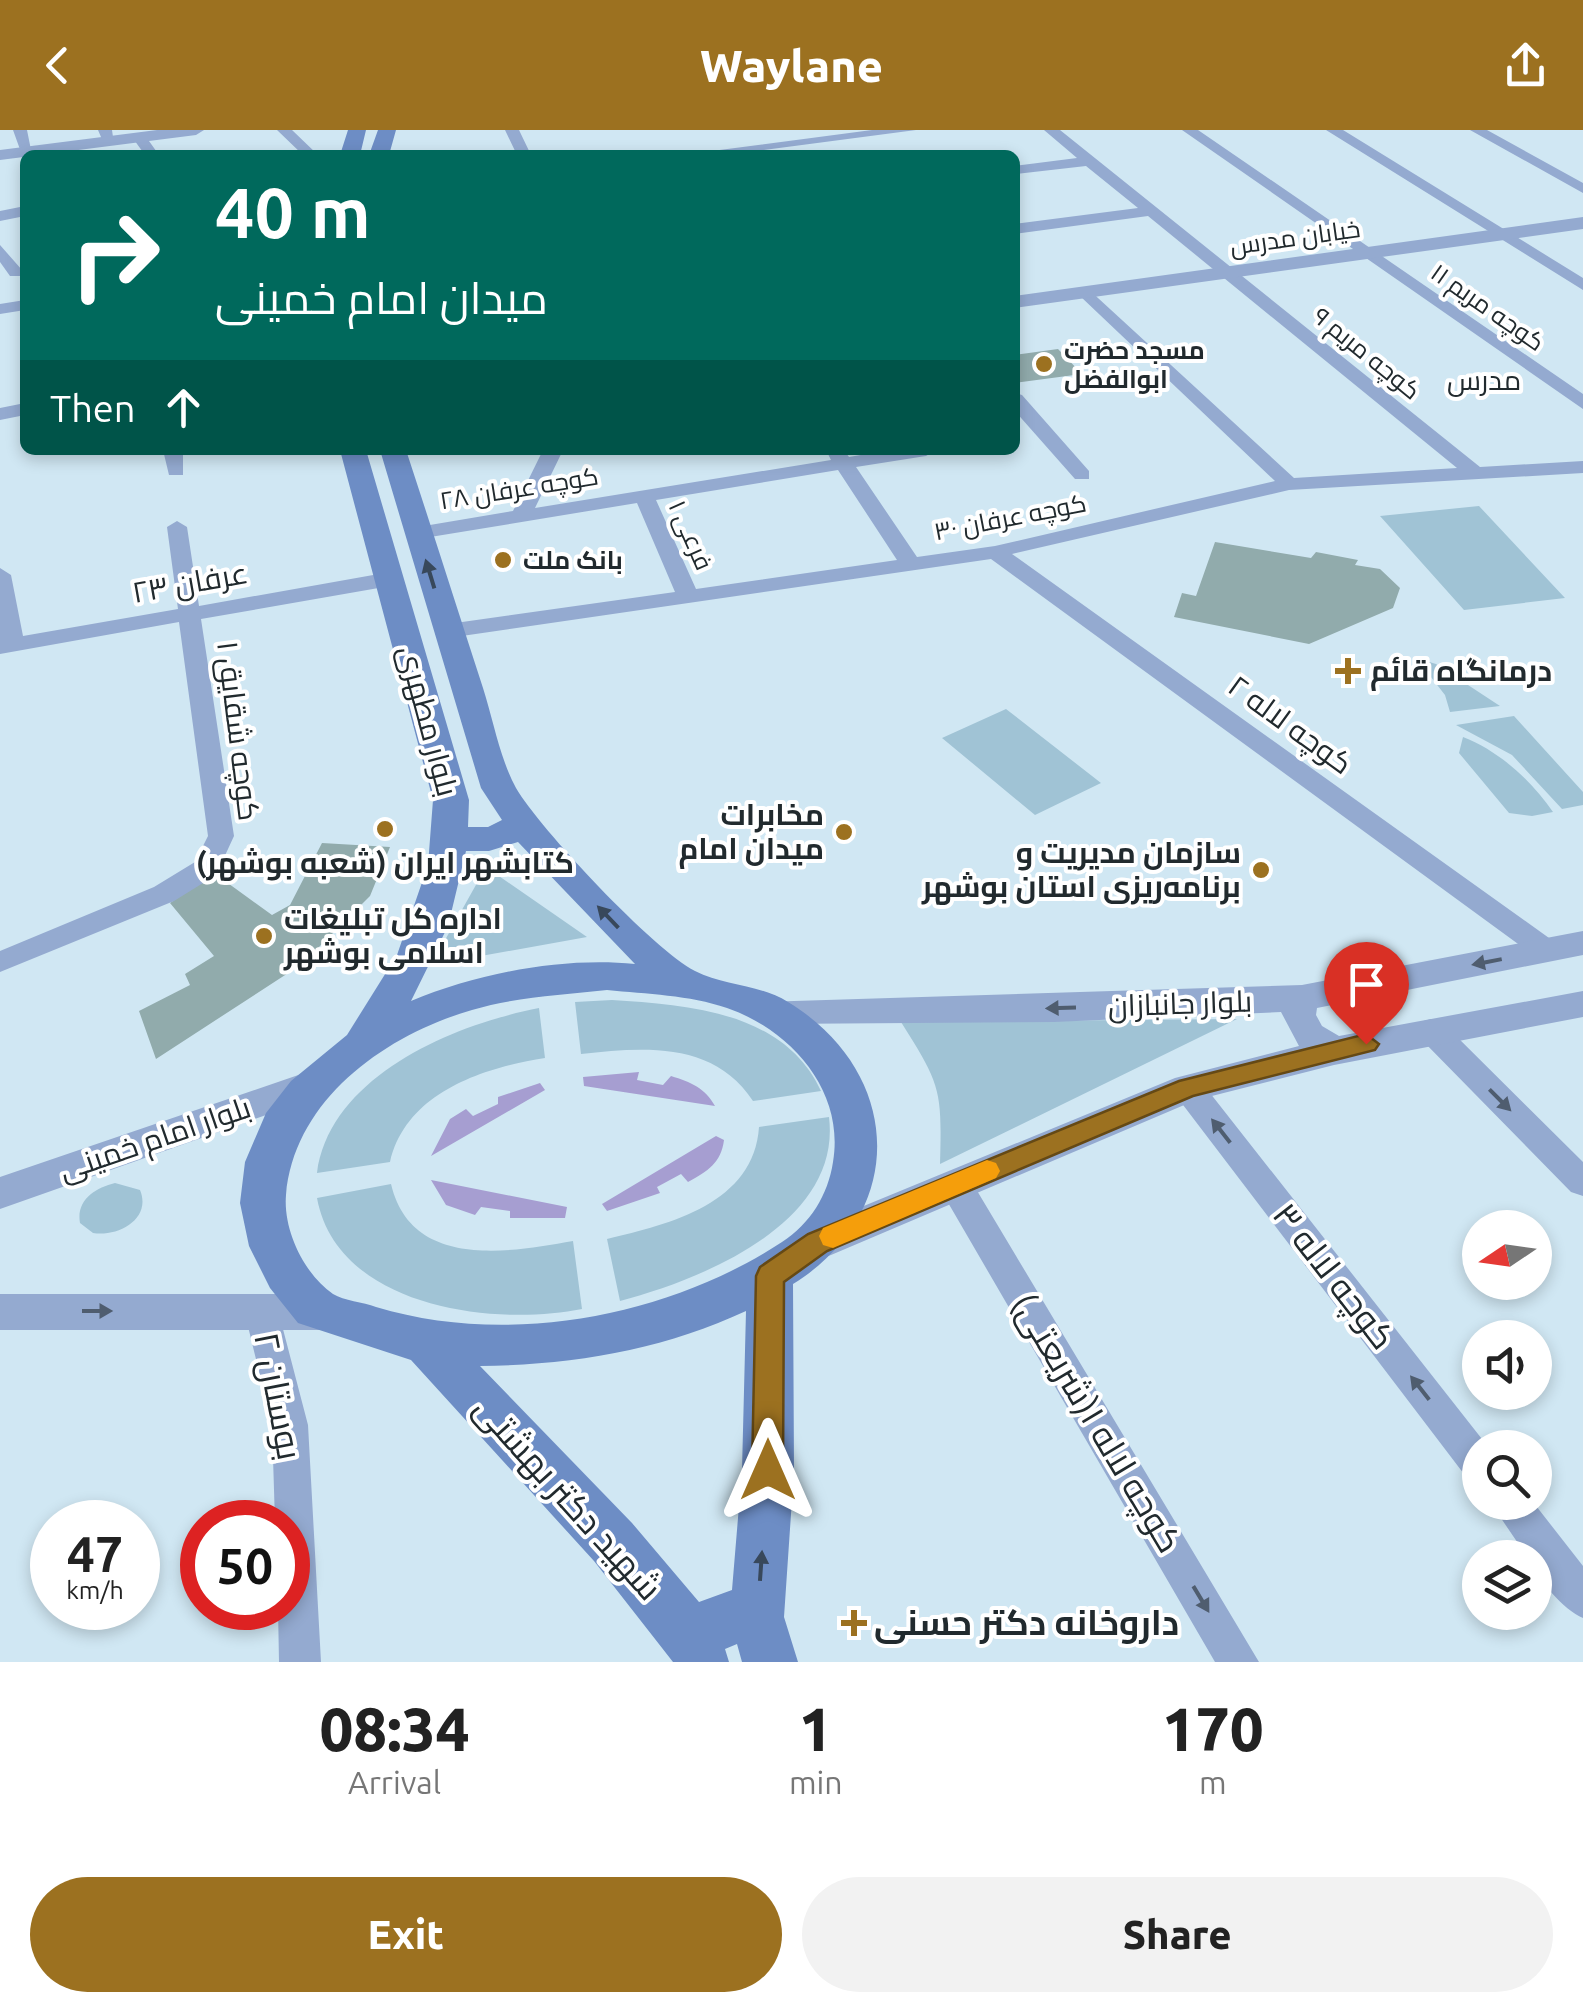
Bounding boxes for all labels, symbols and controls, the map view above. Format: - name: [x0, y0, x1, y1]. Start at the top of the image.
- icon: back: [30, 38, 85, 93]
- icon: share: [1498, 38, 1553, 93]
- text: Waylane: [700, 40, 883, 91]
- text: 40 m: [215, 173, 371, 251]
- icon: right: [50, 190, 180, 320]
- street label: خیابان مدرس: [1228, 214, 1362, 261]
- street label: کوچه مریم ۱۱: [1424, 258, 1550, 360]
- text: میدان امام خمینی: [215, 272, 548, 323]
- street label: کوچه مریم ۹: [1305, 301, 1426, 408]
- place label: مسجد حضرت ابوالفضل: [1064, 336, 1205, 394]
- marker: مسجد حضرت ابوالفضل: [1033, 353, 1055, 375]
- district label: مدرس: [1447, 364, 1521, 397]
- icon: ahead: [156, 380, 211, 435]
- text: Then: [50, 387, 136, 429]
- street label: کوچه عرفان ۲۸: [438, 462, 601, 517]
- street label: کوچه عرفان ۳۰: [931, 489, 1089, 548]
- street label: فرعی ۱: [662, 496, 719, 574]
- place label: بانک ملت: [523, 546, 623, 574]
- marker: بانک ملت: [492, 549, 514, 571]
- street label: عرفان ۲۳: [129, 555, 250, 610]
- one-way arrow: [422, 558, 437, 588]
- street label: کوچه شقایق ۱: [208, 639, 267, 823]
- street label: بلوار مطهری: [391, 642, 465, 800]
- place label: درمانگاه قائم: [1370, 653, 1552, 691]
- marker: درمانگاه قائم: [1335, 658, 1361, 684]
- street label: کوچه لاله ۲: [1220, 668, 1359, 783]
- place label: مخابرات میدان امام: [678, 797, 824, 869]
- marker: کتابشهر ایران (شعبه بوشهر): [374, 818, 396, 840]
- marker: مخابرات میدان امام: [833, 821, 855, 843]
- place label: سازمان مدیریت و برنامه‌ریزی استان بوشهر: [921, 835, 1241, 905]
- place label: کتابشهر ایران (شعبه بوشهر): [196, 845, 574, 881]
- marker: سازمان مدیریت و برنامه‌ریزی استان بوشهر: [1250, 859, 1272, 881]
- place label: اداره کل تبلیغات اسلامی بوشهر: [283, 901, 502, 971]
- one-way arrow: [597, 905, 621, 929]
- marker: اداره کل تبلیغات اسلامی بوشهر: [253, 925, 275, 947]
- pin: [1324, 942, 1409, 1045]
- one-way arrow: [1471, 954, 1502, 970]
- icon: arrive: [1339, 957, 1394, 1012]
- street label: بلوار جانبازان: [1107, 983, 1253, 1024]
- one-way arrow: [1045, 1001, 1077, 1017]
- one-way arrow: [1488, 1087, 1511, 1111]
- street label: بلوار امام خمینی: [54, 1089, 256, 1191]
- one-way arrow: [1211, 1118, 1232, 1144]
- street label: کوچه لاله ۳: [1262, 1195, 1404, 1359]
- north arrow: [1462, 1210, 1552, 1300]
- map controls: [1462, 1210, 1552, 1630]
- street label: کوچه لاله ۱(شریعتی): [1001, 1286, 1191, 1561]
- one-way arrow: [82, 1303, 114, 1319]
- button: sound: [1462, 1320, 1552, 1410]
- street label: بوستان ۲: [245, 1329, 311, 1463]
- one-way arrow: [1410, 1375, 1431, 1401]
- street label: شهید دکتر بهشتی: [465, 1387, 671, 1609]
- position arrow: [716, 1418, 820, 1522]
- button: search: [1462, 1430, 1552, 1520]
- speed limit sign: 50: [180, 1500, 310, 1630]
- text: 47: [67, 1525, 123, 1581]
- button: layers: [1462, 1540, 1552, 1630]
- one-way arrow: [753, 1550, 769, 1582]
- text: km/h: [66, 1576, 124, 1604]
- one-way arrow: [1192, 1585, 1209, 1613]
- place label: داروخانه دکتر حسنی: [874, 1602, 1179, 1644]
- marker: داروخانه دکتر حسنی: [843, 1612, 865, 1634]
- text: 08:34: [319, 1695, 470, 1762]
- text: 1: [799, 1695, 833, 1762]
- text: 170: [1162, 1695, 1264, 1762]
- text: Arrival: [348, 1764, 441, 1800]
- text: min: [789, 1764, 843, 1800]
- text: m: [1199, 1764, 1227, 1800]
- button: Exit: [30, 1877, 782, 1992]
- button: Share: [802, 1877, 1553, 1992]

